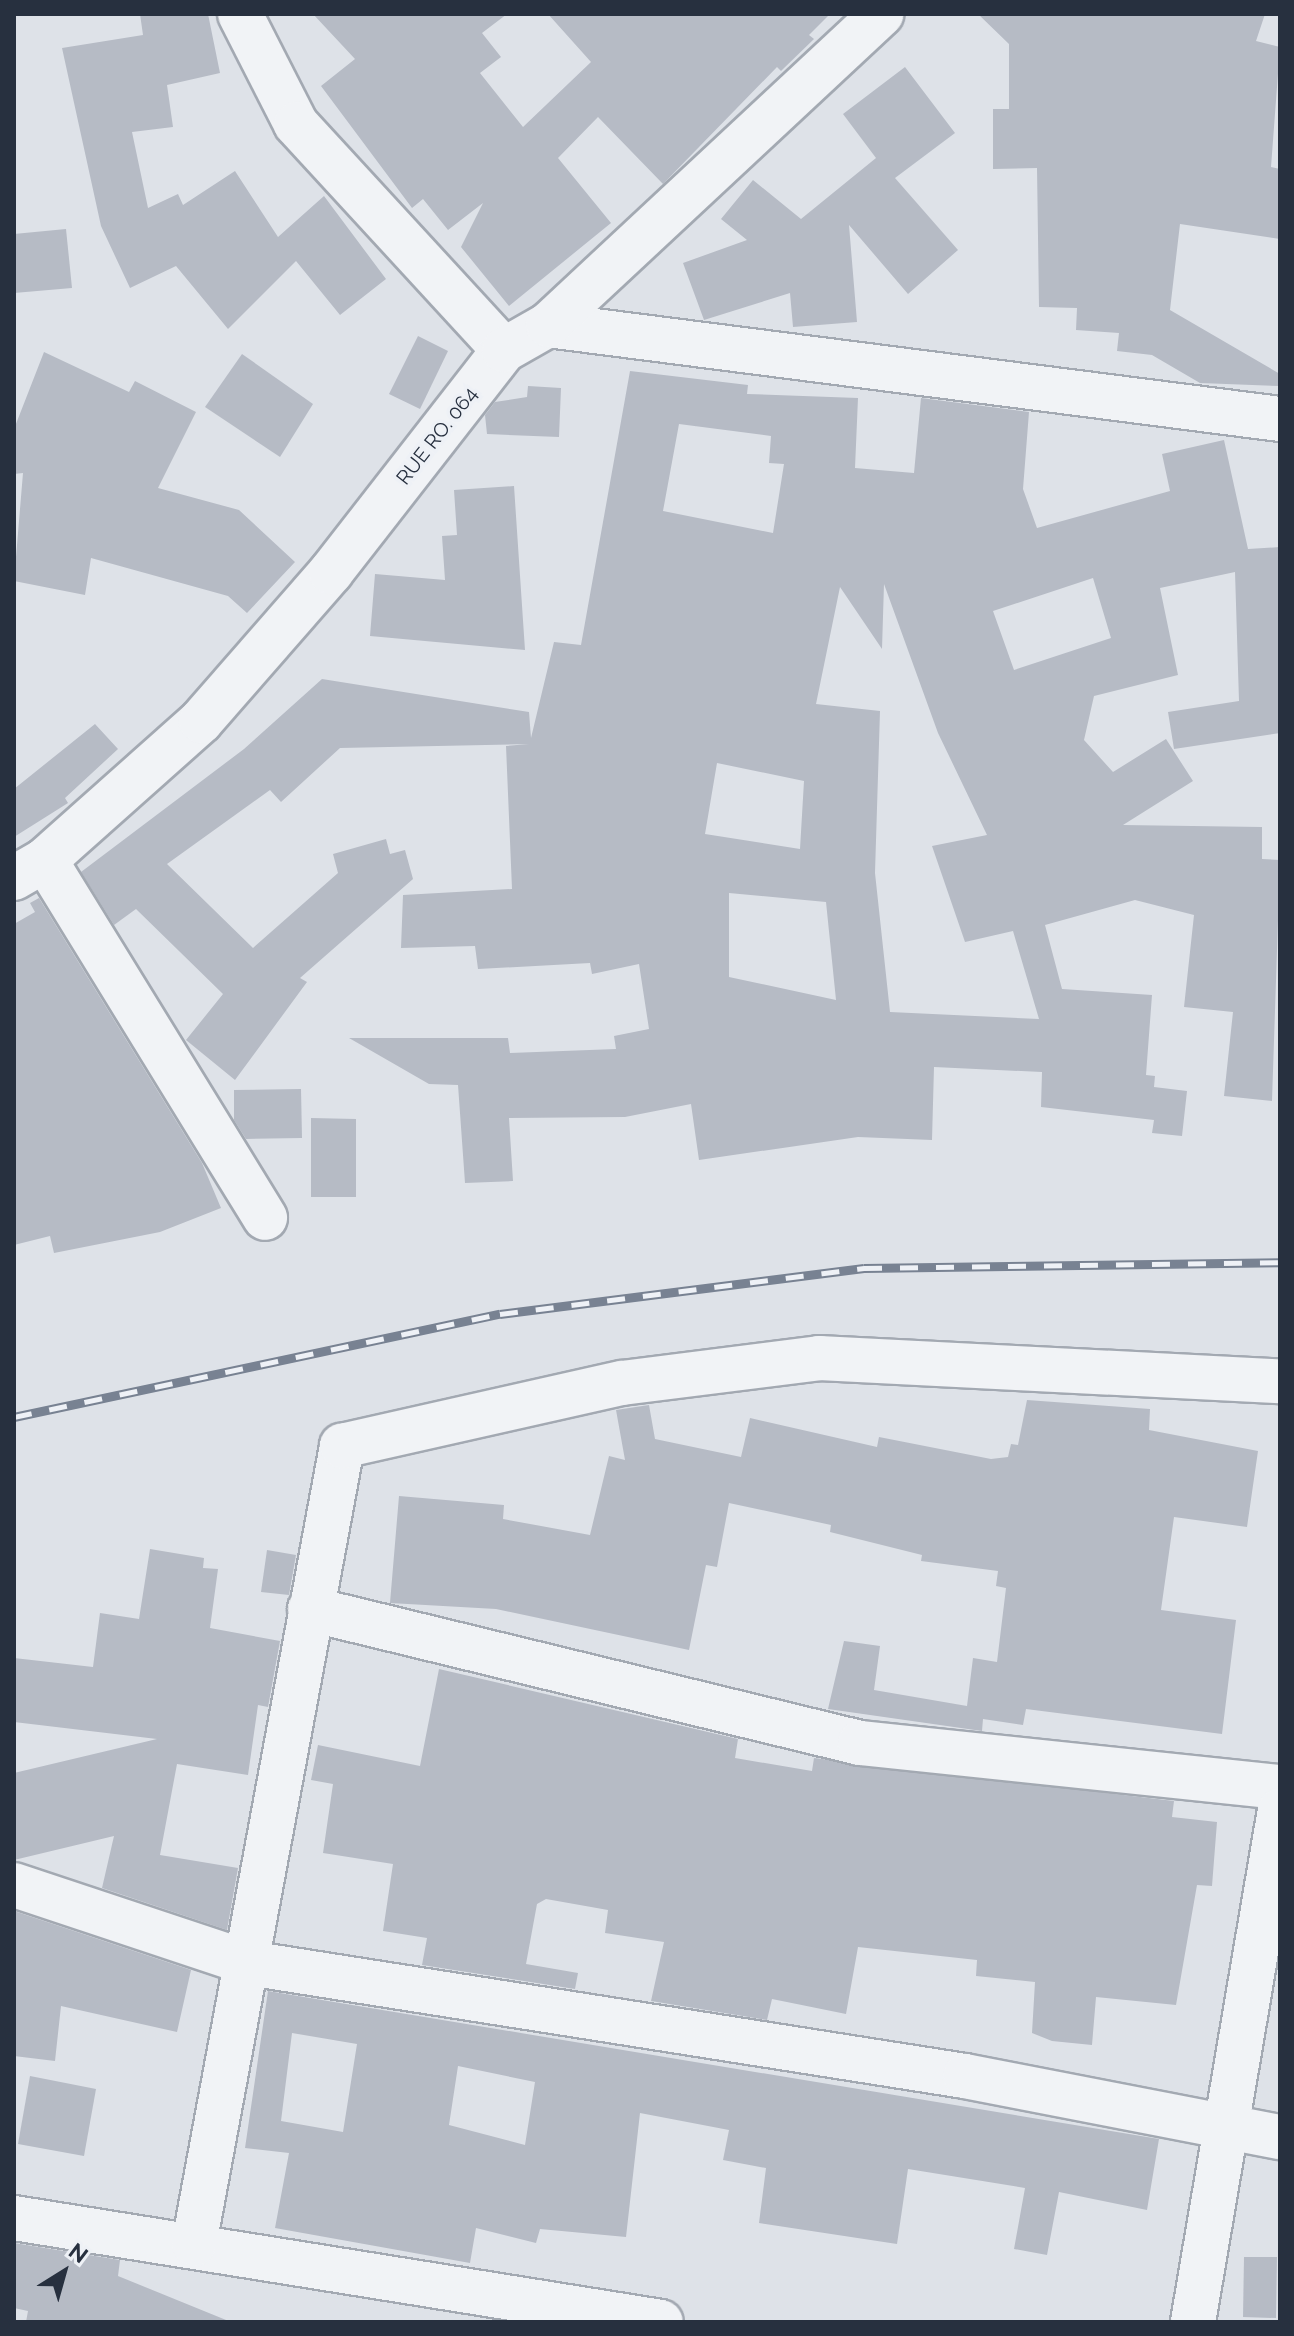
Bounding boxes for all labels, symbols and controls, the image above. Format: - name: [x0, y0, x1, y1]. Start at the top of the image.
- street label: RUE RO. 064: [391, 382, 483, 490]
- north arrow: [24, 2232, 104, 2312]
- text: N: [64, 2237, 93, 2268]

